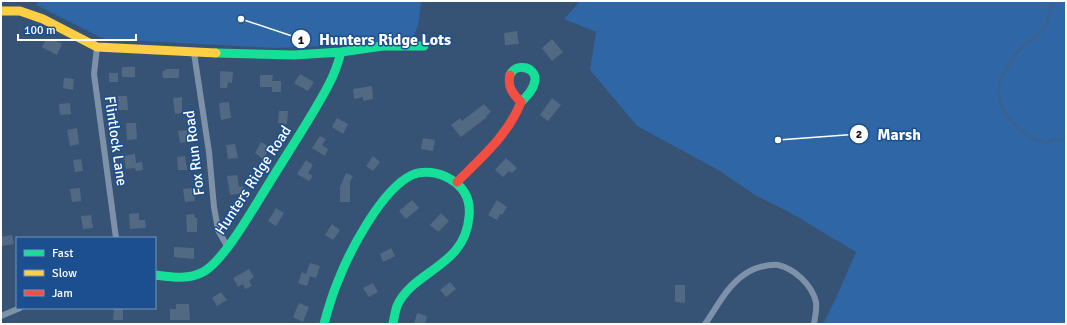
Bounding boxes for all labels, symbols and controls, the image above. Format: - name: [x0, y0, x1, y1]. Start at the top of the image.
- scale bar: [18, 16, 136, 42]
- text: 100 m: [24, 23, 56, 38]
- callout: Hunters Ridge Lots: [291, 25, 459, 53]
- text: Hunters Ridge Lots: [319, 30, 451, 50]
- text: 1: [298, 33, 305, 48]
- street label: Flintlock Lane: [101, 95, 131, 187]
- street label: Fox Run Road: [180, 109, 208, 197]
- callout: Marsh: [849, 120, 928, 148]
- street label: Hunters Ridge Road: [211, 122, 295, 238]
- text: Marsh: [877, 125, 921, 145]
- text: 2: [856, 127, 862, 142]
- legend: [16, 237, 156, 309]
- text: Fast: [52, 246, 73, 261]
- text: Slow: [52, 266, 77, 281]
- text: Jam: [52, 286, 73, 301]

